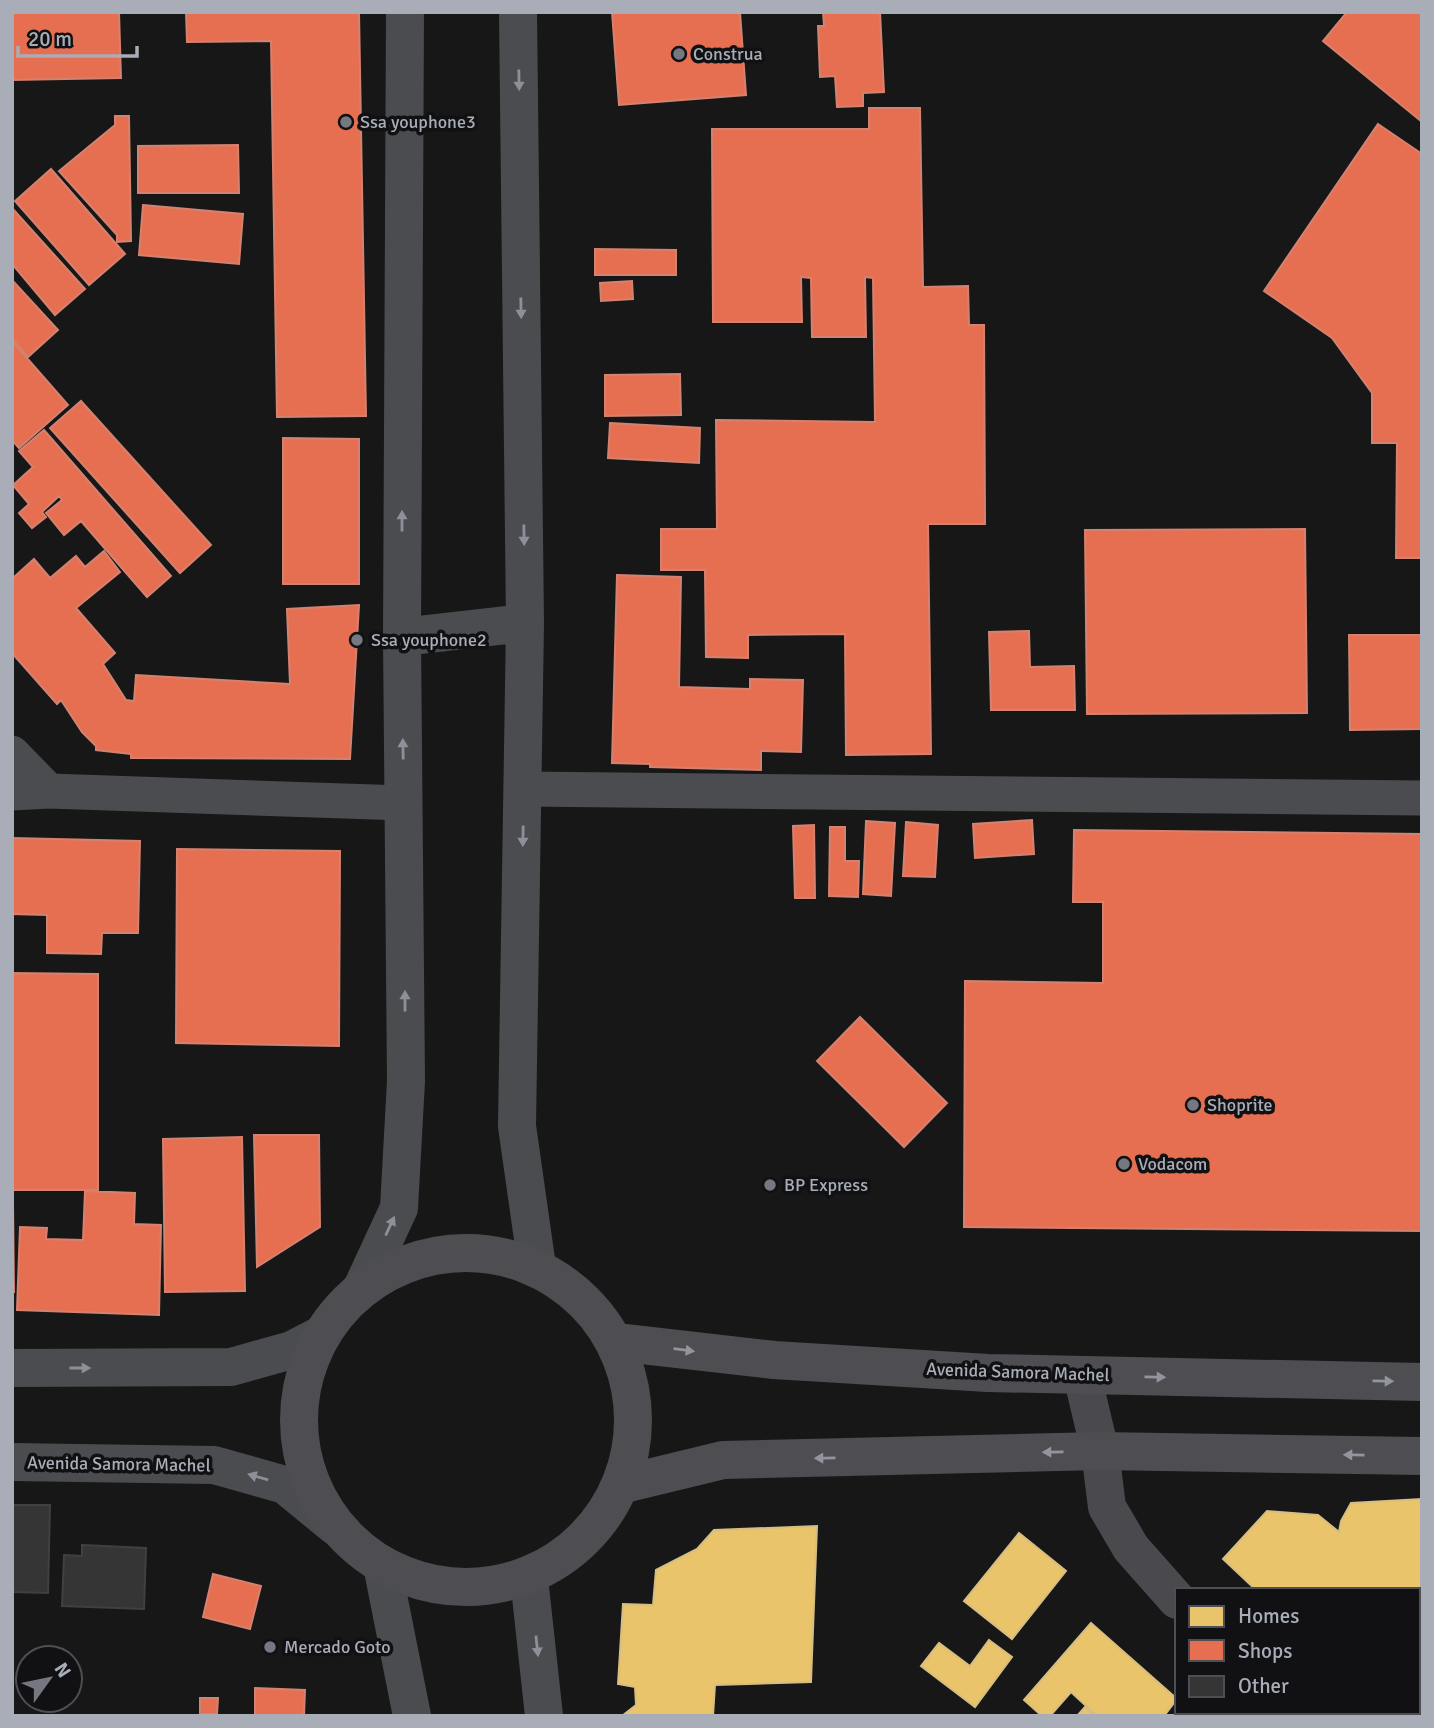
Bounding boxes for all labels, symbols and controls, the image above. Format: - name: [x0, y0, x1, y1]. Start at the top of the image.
- scale bar: [18, 14, 136, 58]
- text: 20 m: [28, 26, 72, 52]
- place label: Construa: [693, 43, 763, 65]
- marker: Construa: [671, 46, 687, 62]
- one-way arrow: [513, 70, 524, 92]
- place label: Ssa youphone3: [360, 111, 476, 133]
- marker: Ssa youphone3: [338, 114, 354, 130]
- one-way arrow: [515, 297, 527, 319]
- one-way arrow: [397, 510, 408, 532]
- one-way arrow: [518, 525, 529, 547]
- place label: Ssa youphone2: [371, 629, 487, 651]
- marker: Ssa youphone2: [349, 632, 365, 648]
- one-way arrow: [397, 737, 409, 759]
- one-way arrow: [517, 826, 528, 848]
- one-way arrow: [399, 989, 411, 1011]
- place label: Shoprite: [1207, 1094, 1273, 1116]
- marker: Shoprite: [1185, 1097, 1201, 1113]
- place label: Vodacom: [1138, 1153, 1207, 1175]
- marker: Vodacom: [1116, 1156, 1132, 1172]
- place label: BP Express: [784, 1174, 868, 1196]
- marker: BP Express: [762, 1177, 778, 1193]
- one-way arrow: [384, 1216, 396, 1236]
- one-way arrow: [673, 1344, 695, 1355]
- street label: Avenida Samora Machel: [926, 1358, 1110, 1386]
- one-way arrow: [70, 1362, 92, 1374]
- one-way arrow: [1144, 1371, 1166, 1382]
- one-way arrow: [1372, 1375, 1394, 1387]
- one-way arrow: [1041, 1446, 1063, 1458]
- one-way arrow: [1342, 1449, 1364, 1461]
- street label: Avenida Samora Machel: [27, 1451, 211, 1477]
- one-way arrow: [814, 1452, 836, 1463]
- one-way arrow: [248, 1472, 269, 1482]
- legend: [1175, 1588, 1420, 1714]
- text: Homes: [1238, 1603, 1300, 1629]
- one-way arrow: [531, 1635, 542, 1657]
- place label: Mercado Goto: [284, 1636, 391, 1658]
- text: Shops: [1238, 1638, 1292, 1664]
- marker: Mercado Goto: [262, 1639, 278, 1655]
- north arrow: [14, 1644, 84, 1714]
- text: N: [49, 1658, 76, 1682]
- text: Other: [1238, 1673, 1289, 1699]

